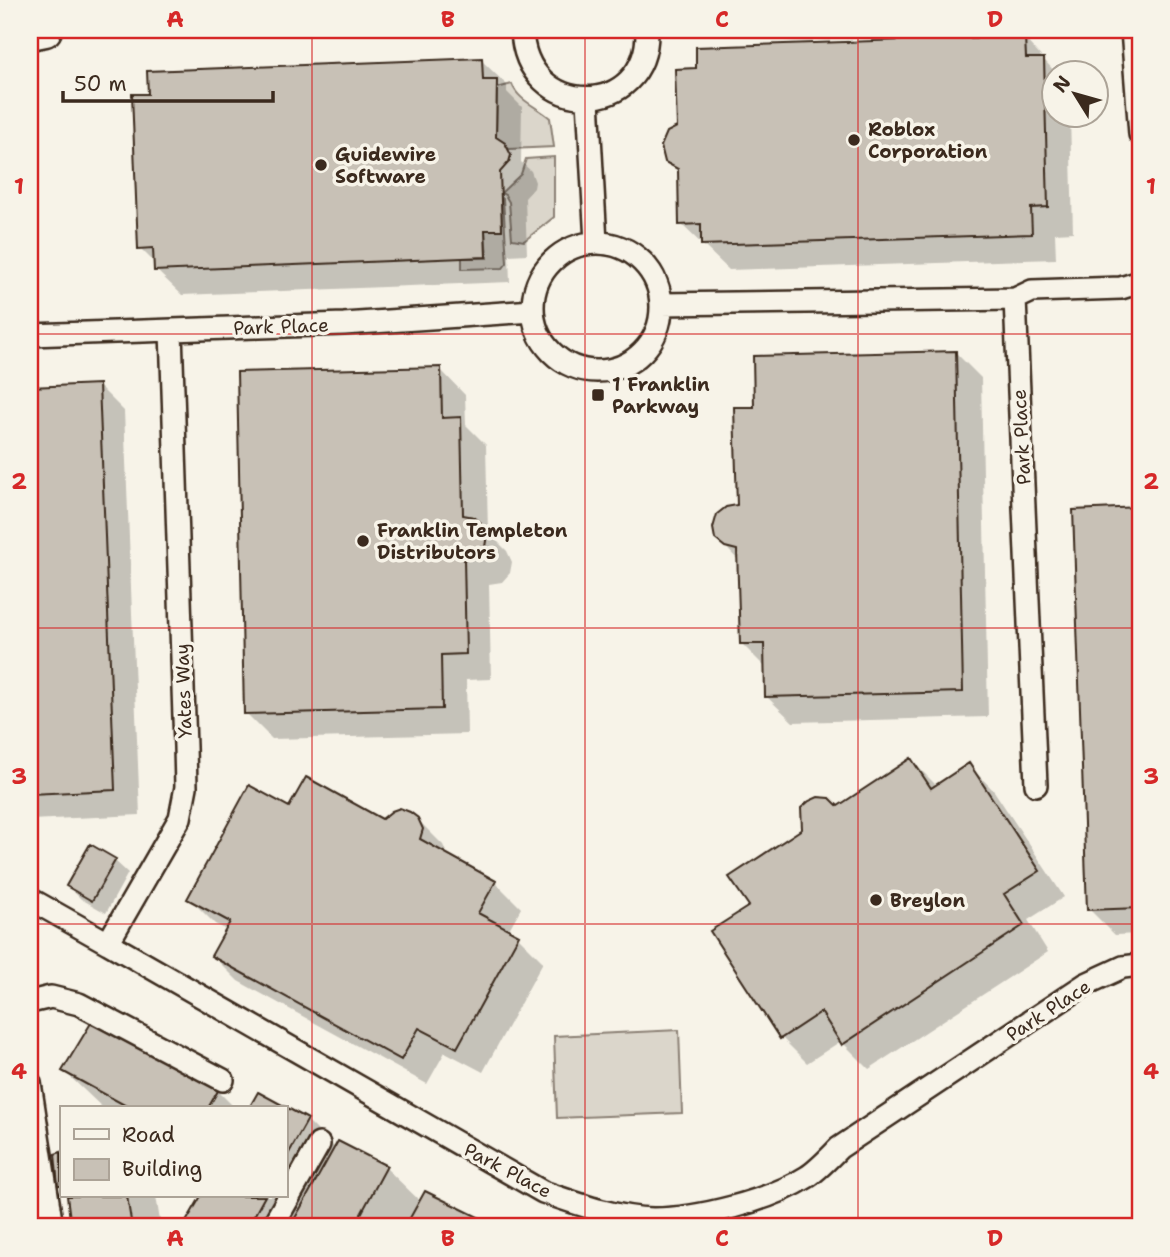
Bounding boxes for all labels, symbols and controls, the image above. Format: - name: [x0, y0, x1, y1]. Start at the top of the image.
- text: A: [166, 4, 184, 34]
- text: B: [441, 4, 455, 34]
- text: C: [715, 4, 729, 34]
- text: D: [987, 4, 1003, 34]
- scale bar: [63, 60, 273, 104]
- north arrow: [1040, 60, 1110, 130]
- text: 50 m: [74, 70, 127, 98]
- text: N: [1047, 71, 1076, 98]
- place label: Roblox Corporation: [868, 117, 988, 164]
- marker: Roblox Corporation: [846, 132, 862, 148]
- place label: Guidewire Software: [335, 142, 436, 189]
- marker: Guidewire Software: [313, 157, 329, 173]
- text: 1: [14, 171, 24, 201]
- text: 1: [1146, 171, 1156, 201]
- street label: Park Place: [233, 312, 329, 341]
- place label: 1 Franklin Parkway: [612, 372, 710, 419]
- marker: 1 Franklin Parkway: [590, 387, 606, 403]
- street label: Park Place: [1007, 389, 1036, 485]
- text: 2: [11, 466, 27, 496]
- text: 2: [1143, 466, 1159, 496]
- place label: Franklin Templeton Distributors: [377, 518, 568, 565]
- marker: Franklin Templeton Distributors: [355, 533, 371, 549]
- street label: Yates Way: [169, 643, 198, 739]
- text: 3: [11, 761, 27, 791]
- text: 3: [1143, 761, 1159, 791]
- place label: Breylon: [890, 888, 965, 913]
- marker: Breylon: [868, 892, 884, 908]
- street label: Park Place: [1001, 974, 1095, 1047]
- text: 4: [11, 1056, 27, 1086]
- text: 4: [1143, 1056, 1159, 1086]
- legend: [60, 1106, 287, 1198]
- text: Road: [122, 1121, 175, 1149]
- street label: Park Place: [460, 1137, 556, 1204]
- text: Building: [122, 1155, 202, 1183]
- text: A: [166, 1223, 184, 1253]
- text: B: [441, 1223, 455, 1253]
- text: C: [715, 1223, 729, 1253]
- text: D: [987, 1223, 1003, 1253]

